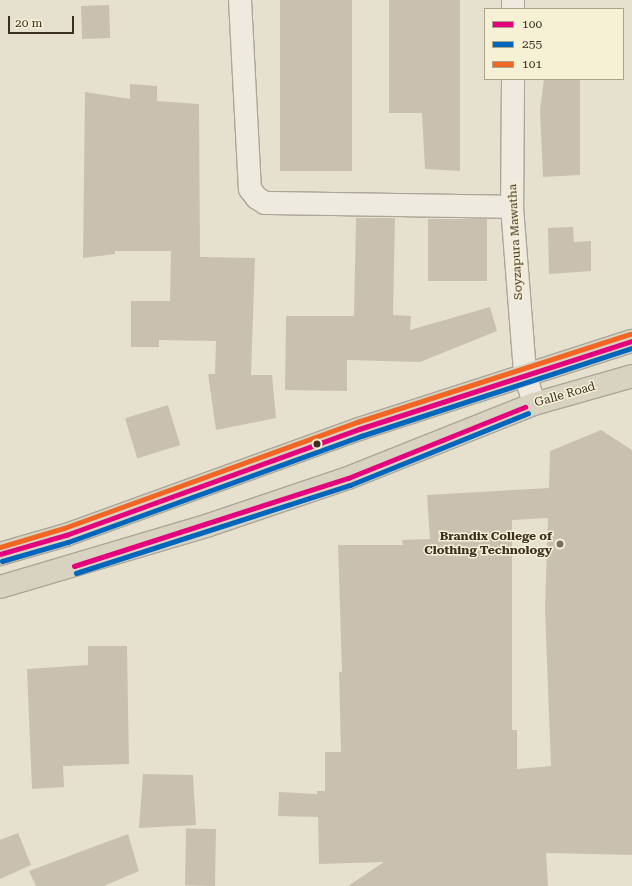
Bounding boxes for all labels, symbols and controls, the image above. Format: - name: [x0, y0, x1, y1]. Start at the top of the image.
- scale bar: [10, 8, 76, 34]
- legend: [484, 8, 624, 80]
- text: 20 m: [15, 16, 42, 30]
- text: 100: [522, 17, 542, 31]
- text: 255: [522, 37, 542, 51]
- text: 101: [522, 57, 542, 71]
- street label: Soyzapura Mawatha: [506, 184, 526, 300]
- street label: Galle Road: [533, 379, 597, 411]
- unlabelled marker: [312, 439, 322, 449]
- place label: Brandix College of Clothing Technology: [424, 530, 552, 558]
- marker: Brandix College of Clothing Technology: [555, 539, 565, 549]

